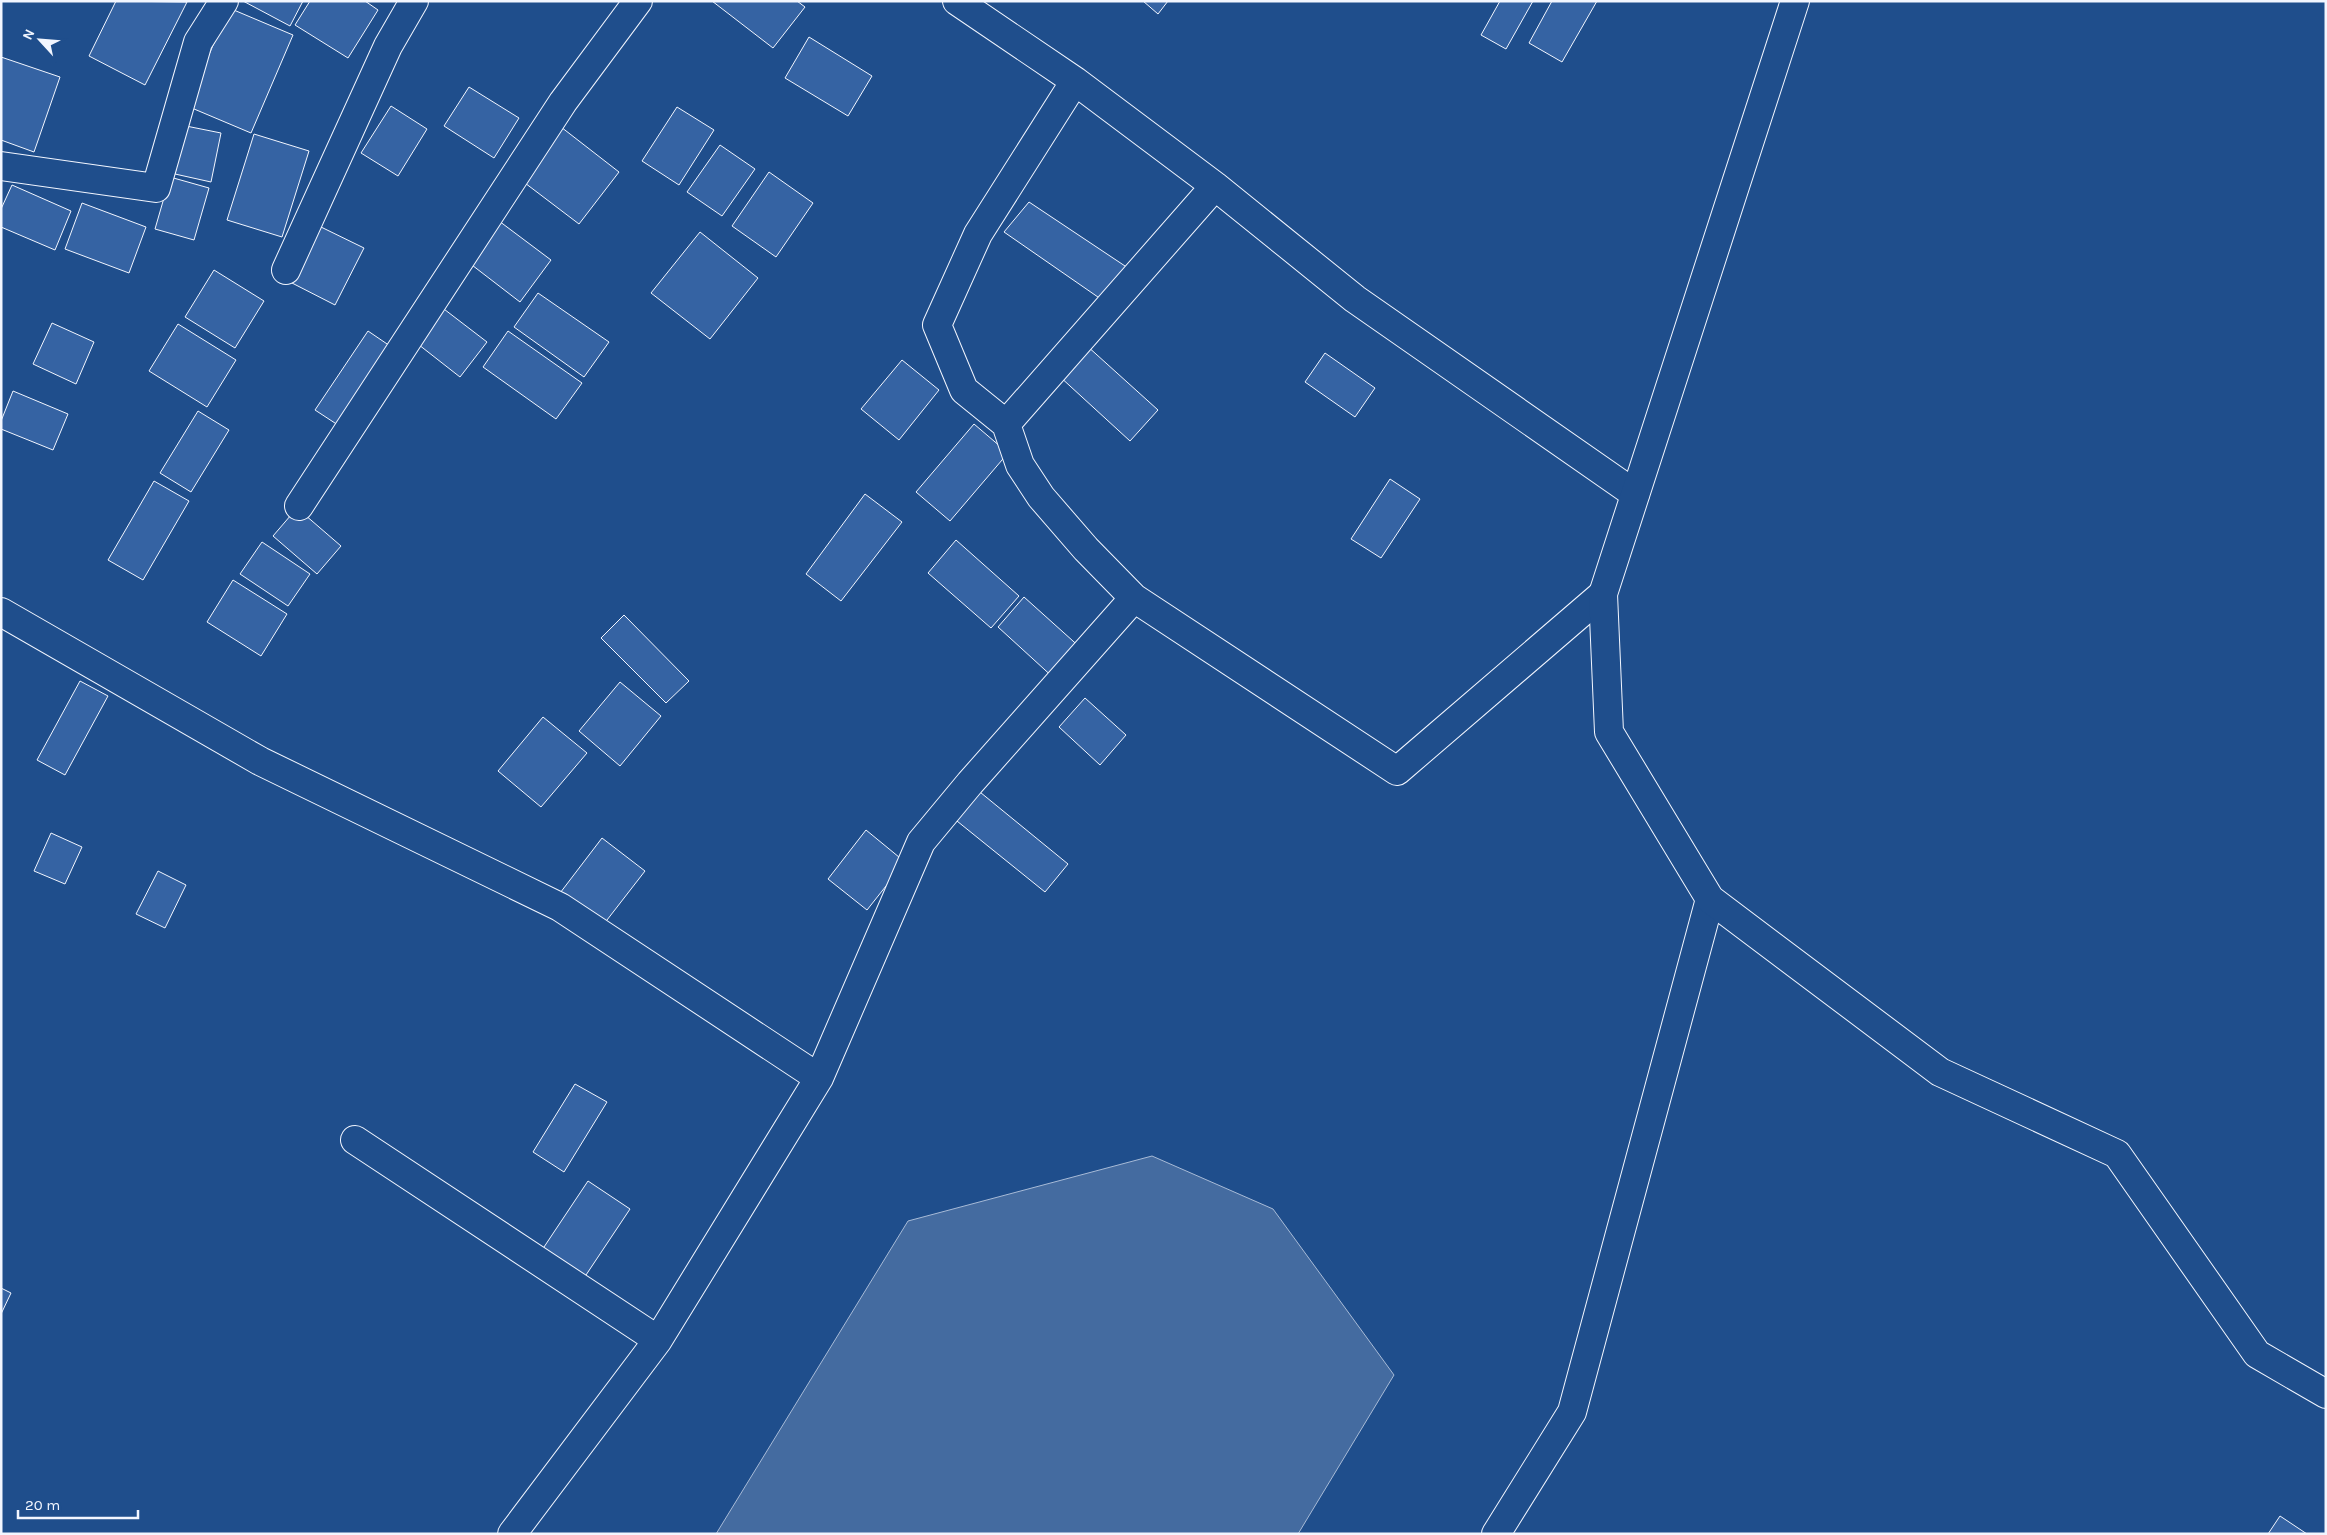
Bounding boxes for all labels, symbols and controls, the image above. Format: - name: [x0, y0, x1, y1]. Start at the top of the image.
- north arrow: [15, 15, 65, 65]
- text: N: [19, 26, 39, 43]
- scale bar: [18, 1488, 138, 1520]
- text: 20 m: [25, 1496, 60, 1514]

